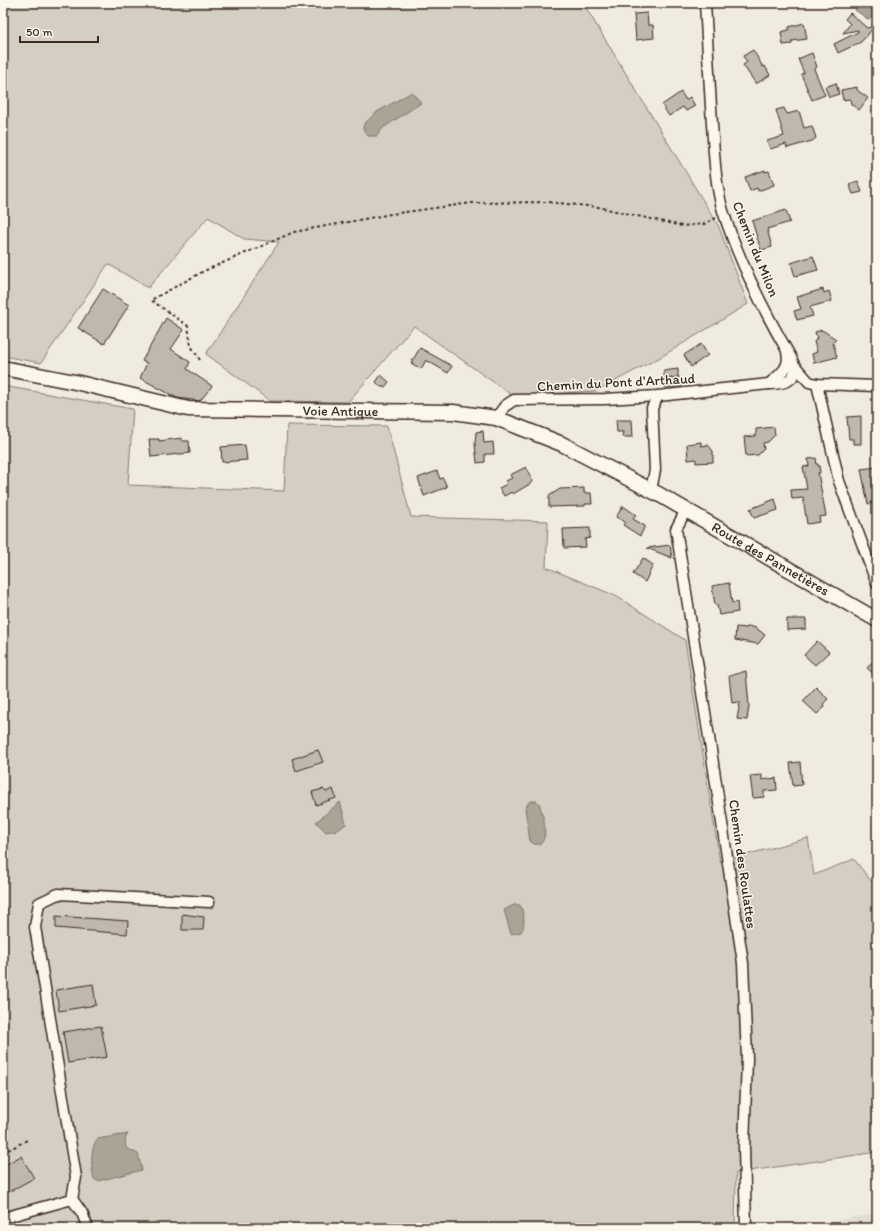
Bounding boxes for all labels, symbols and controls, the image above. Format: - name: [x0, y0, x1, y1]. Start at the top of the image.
- scale bar: [20, 18, 98, 44]
- text: 50 m: [26, 25, 52, 39]
- street label: Chemin du Milon: [729, 199, 782, 299]
- street label: Chemin du Pont d'Arthaud: [537, 370, 696, 395]
- street label: Voie Antique: [303, 402, 379, 420]
- street label: Route des Pannetières: [708, 519, 832, 600]
- street label: Chemin des Roulattes: [725, 798, 760, 930]

